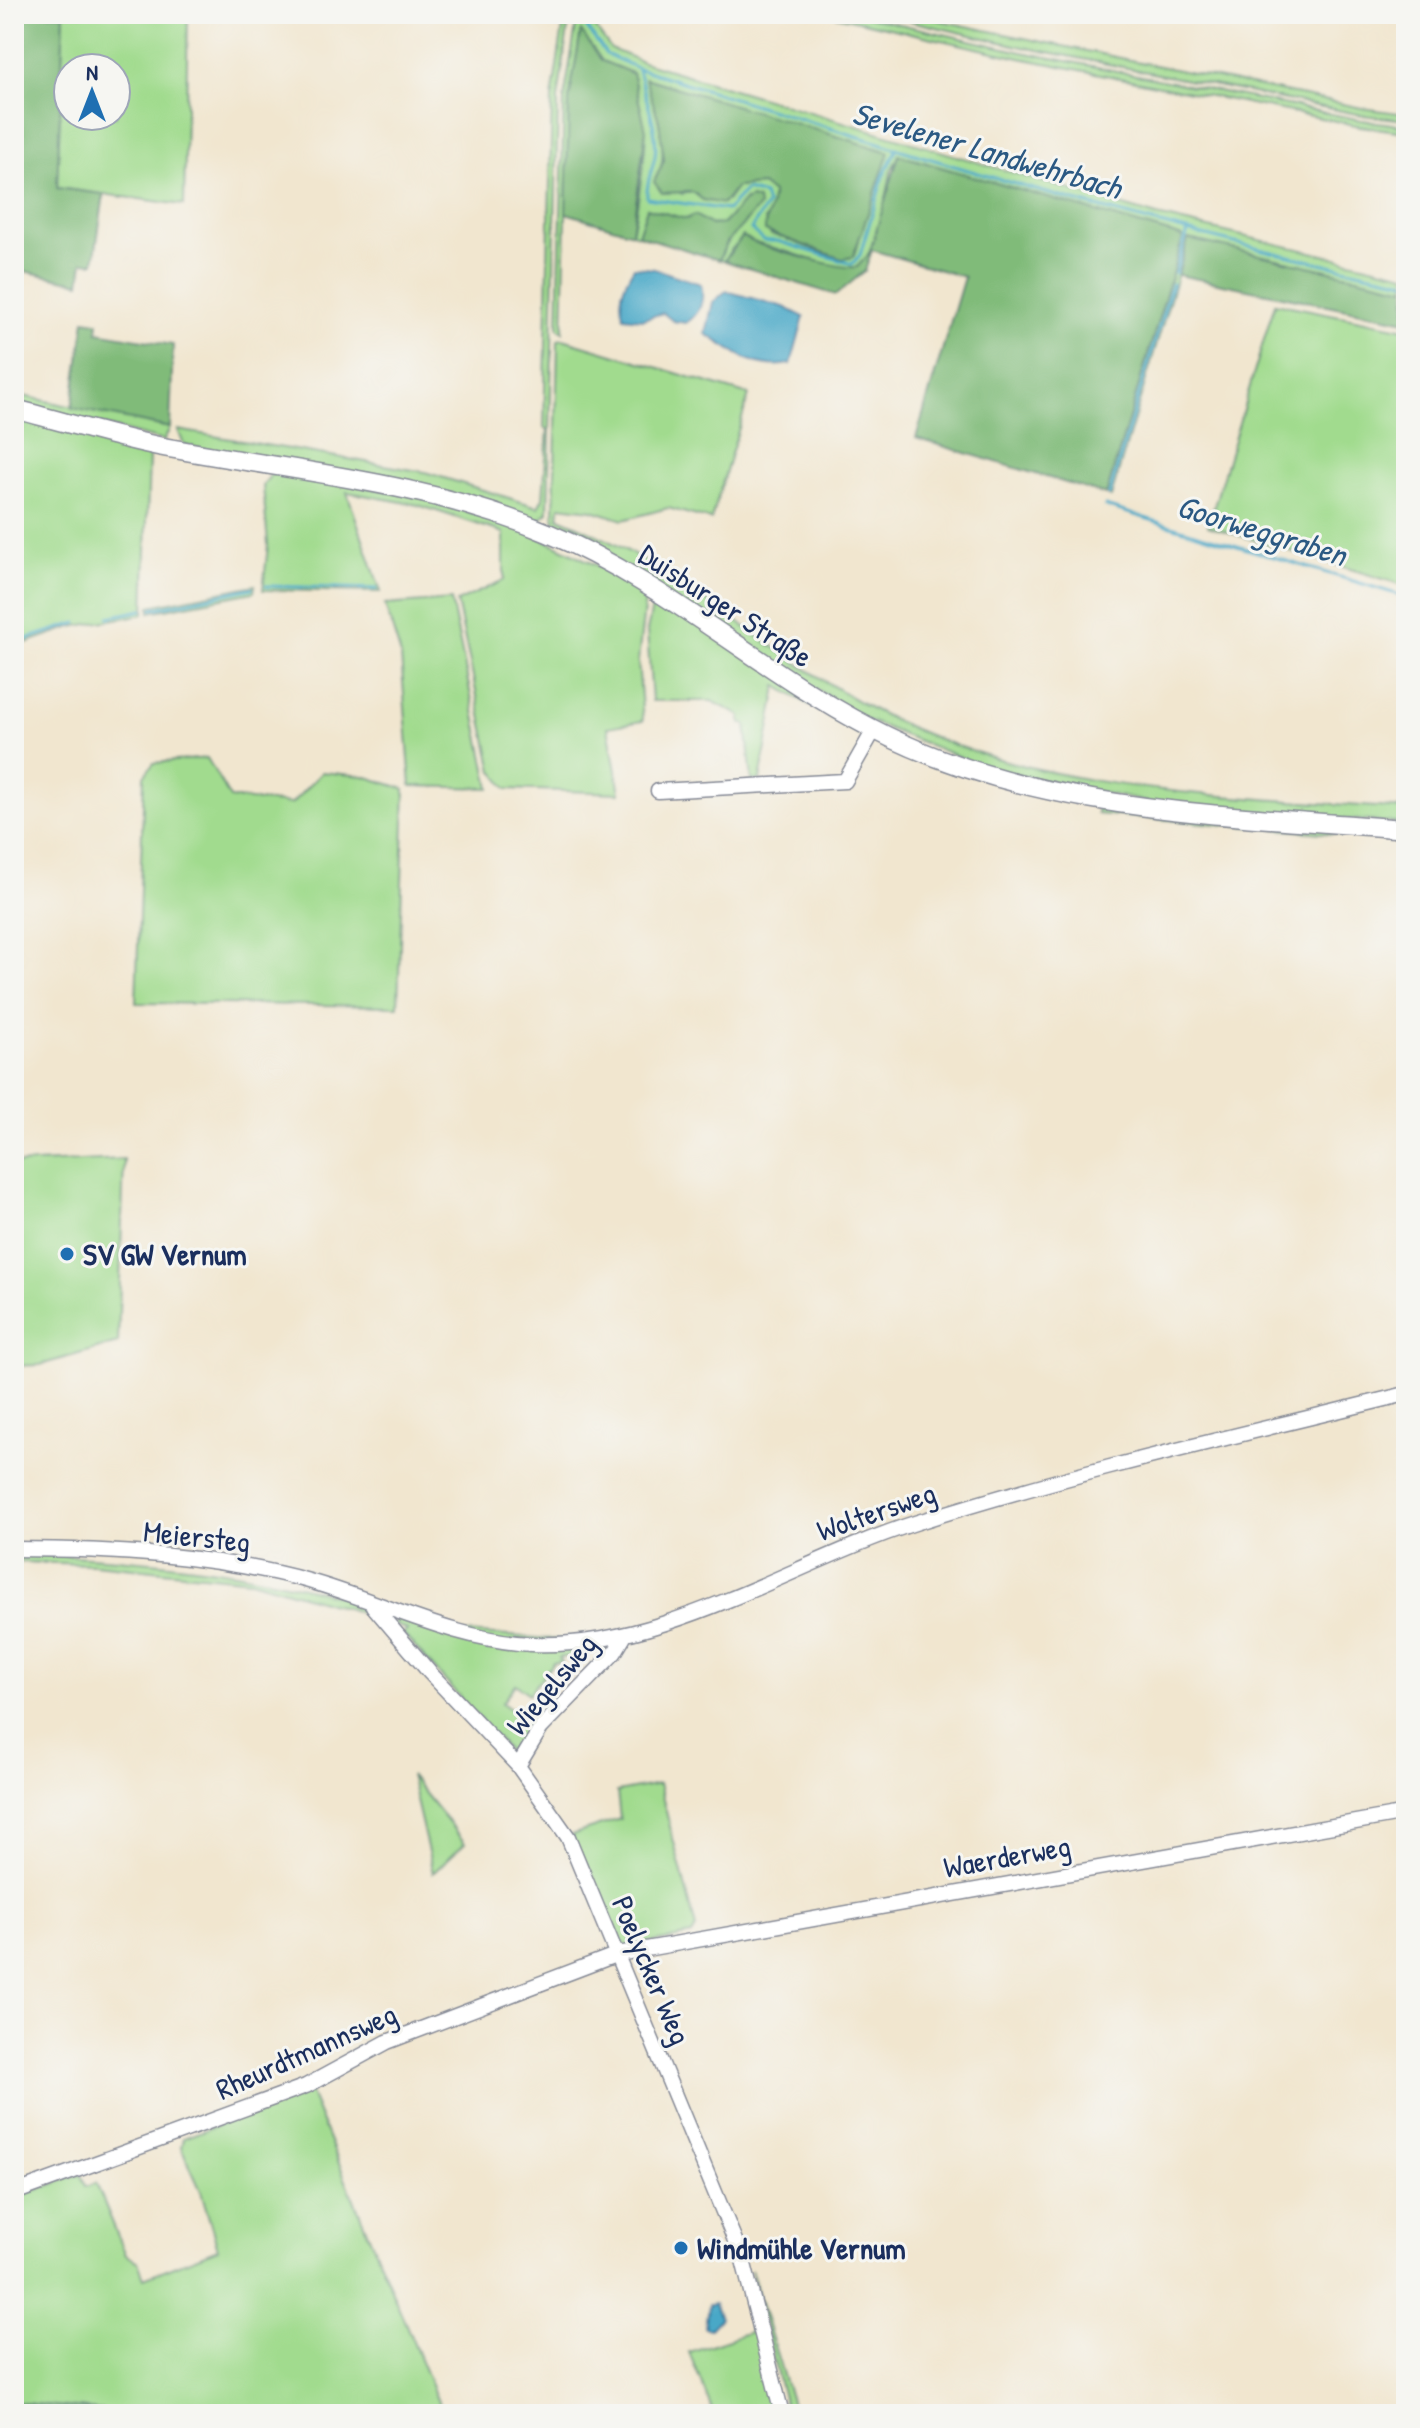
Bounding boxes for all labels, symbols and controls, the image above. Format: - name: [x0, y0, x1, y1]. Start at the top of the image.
- north arrow: [52, 52, 132, 132]
- text: N: [86, 57, 98, 87]
- water label: Sevelener Landwehrbach: [848, 91, 1129, 210]
- water label: Goorweggraben: [1172, 484, 1354, 577]
- street label: Duisburger Straße: [631, 534, 821, 676]
- place label: SV GW Vernum: [83, 1234, 247, 1274]
- marker: SV GW Vernum: [58, 1245, 76, 1263]
- street label: Woltersweg: [811, 1472, 941, 1550]
- street label: Meiersteg: [142, 1511, 252, 1561]
- street label: Wiegelsweg: [497, 1625, 605, 1743]
- street label: Waerderweg: [940, 1825, 1074, 1887]
- street label: Poelycker Weg: [603, 1890, 701, 2050]
- street label: Rheurdtmannsweg: [209, 1993, 403, 2109]
- place label: Windmühle Vernum: [697, 2228, 906, 2268]
- marker: Windmühle Vernum: [672, 2239, 690, 2257]

